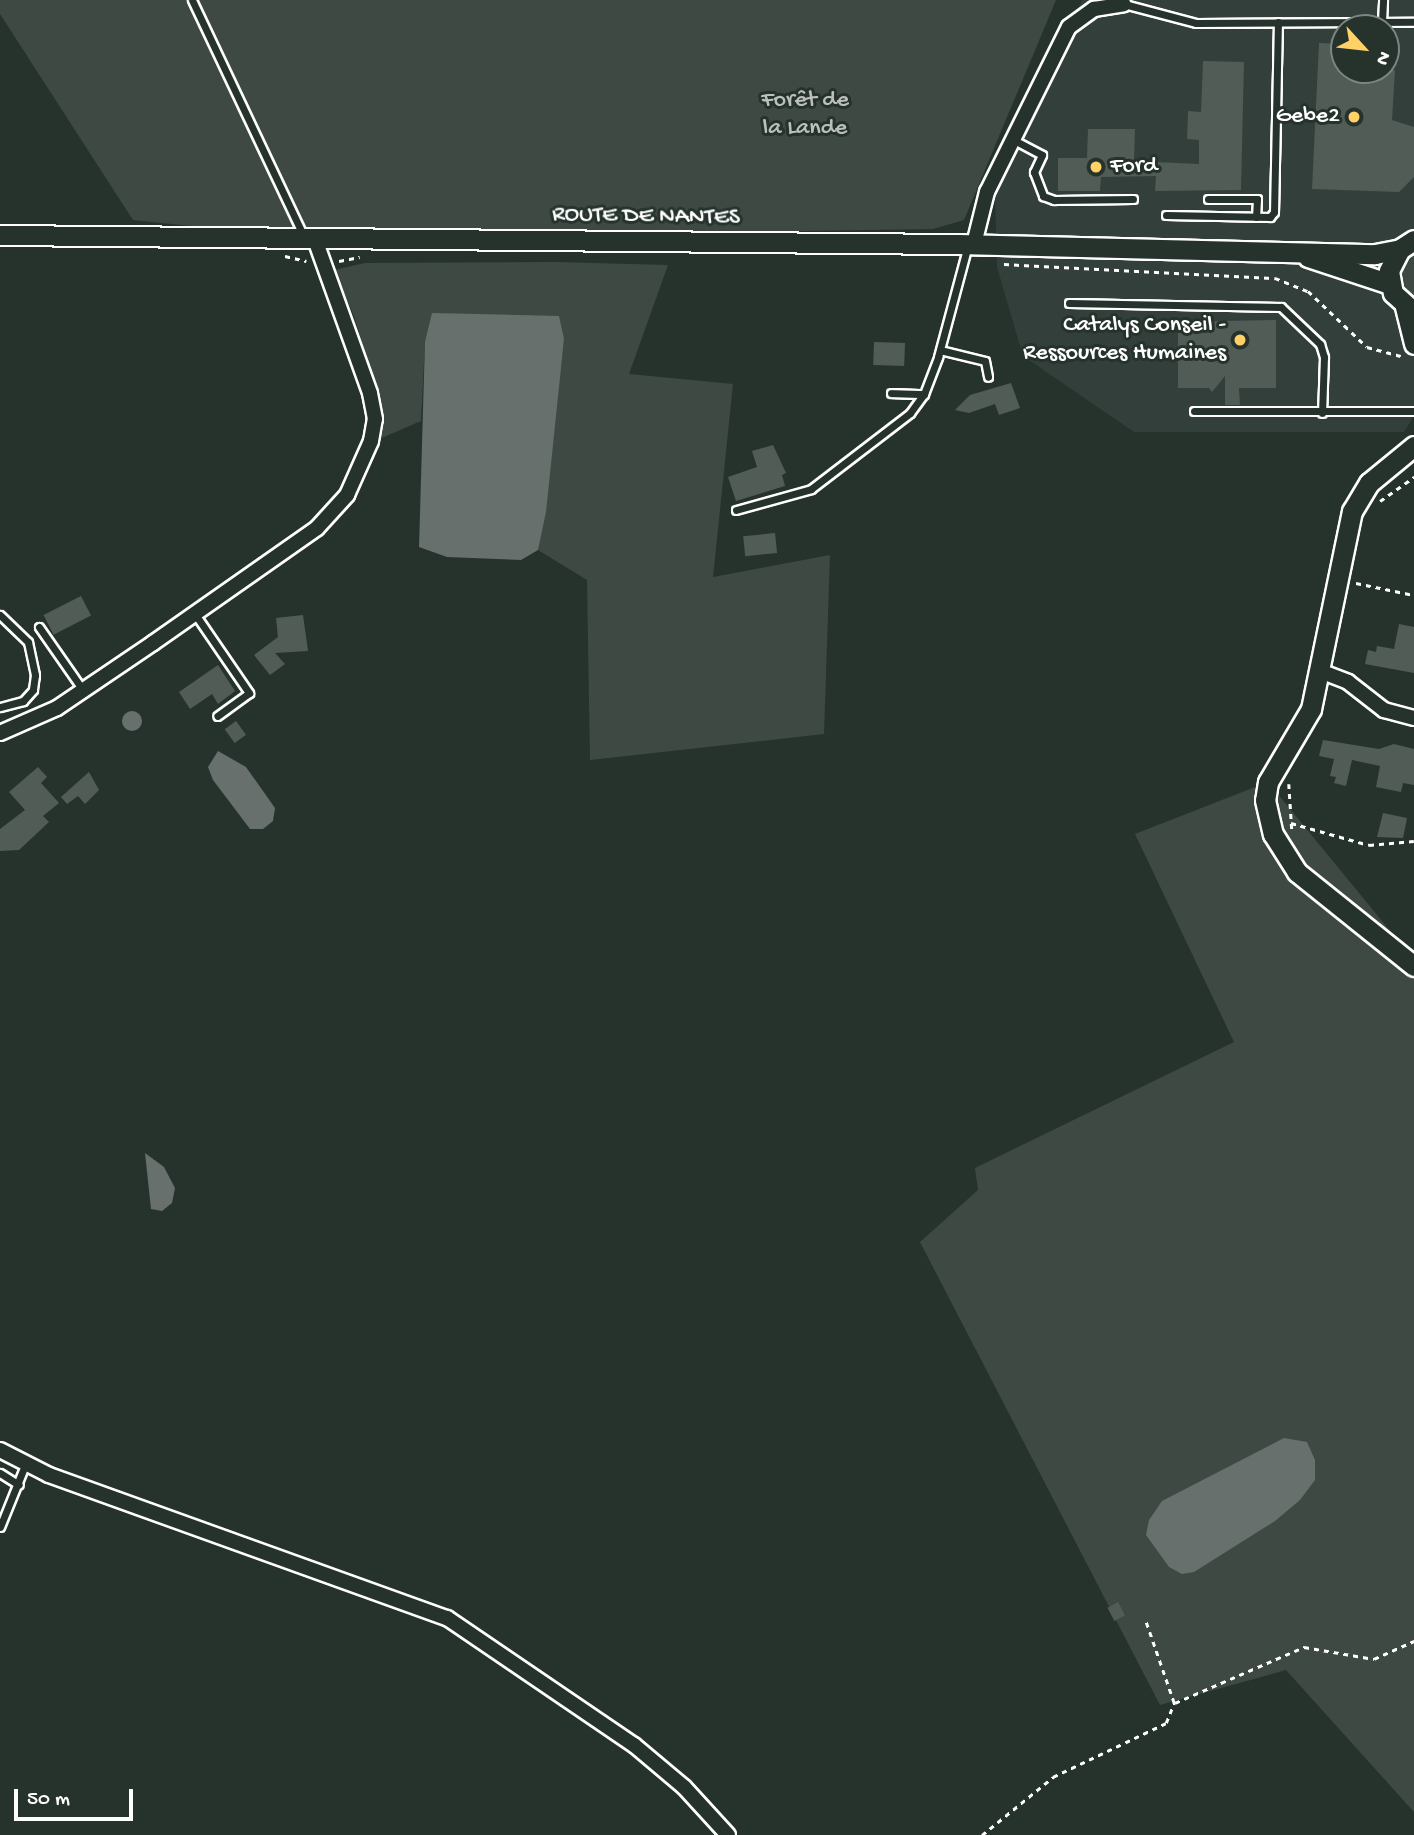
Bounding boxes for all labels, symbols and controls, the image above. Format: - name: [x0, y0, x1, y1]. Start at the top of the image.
- north arrow: [1330, 14, 1400, 84]
- text: N: [1369, 47, 1395, 69]
- park label: Forêt de la Lande: [761, 87, 849, 143]
- place label: Gebe2: [1276, 103, 1340, 131]
- marker: Gebe2: [1346, 109, 1362, 125]
- place label: Ford: [1110, 153, 1157, 181]
- marker: Ford: [1088, 159, 1104, 175]
- street label: ROUTE DE NANTES: [552, 201, 740, 233]
- place label: Catalys Conseil - Ressources Humaines: [1023, 312, 1226, 368]
- marker: Catalys Conseil - Ressources Humaines: [1232, 332, 1248, 348]
- scale bar: [18, 1776, 136, 1820]
- text: 50 m: [27, 1788, 70, 1813]

